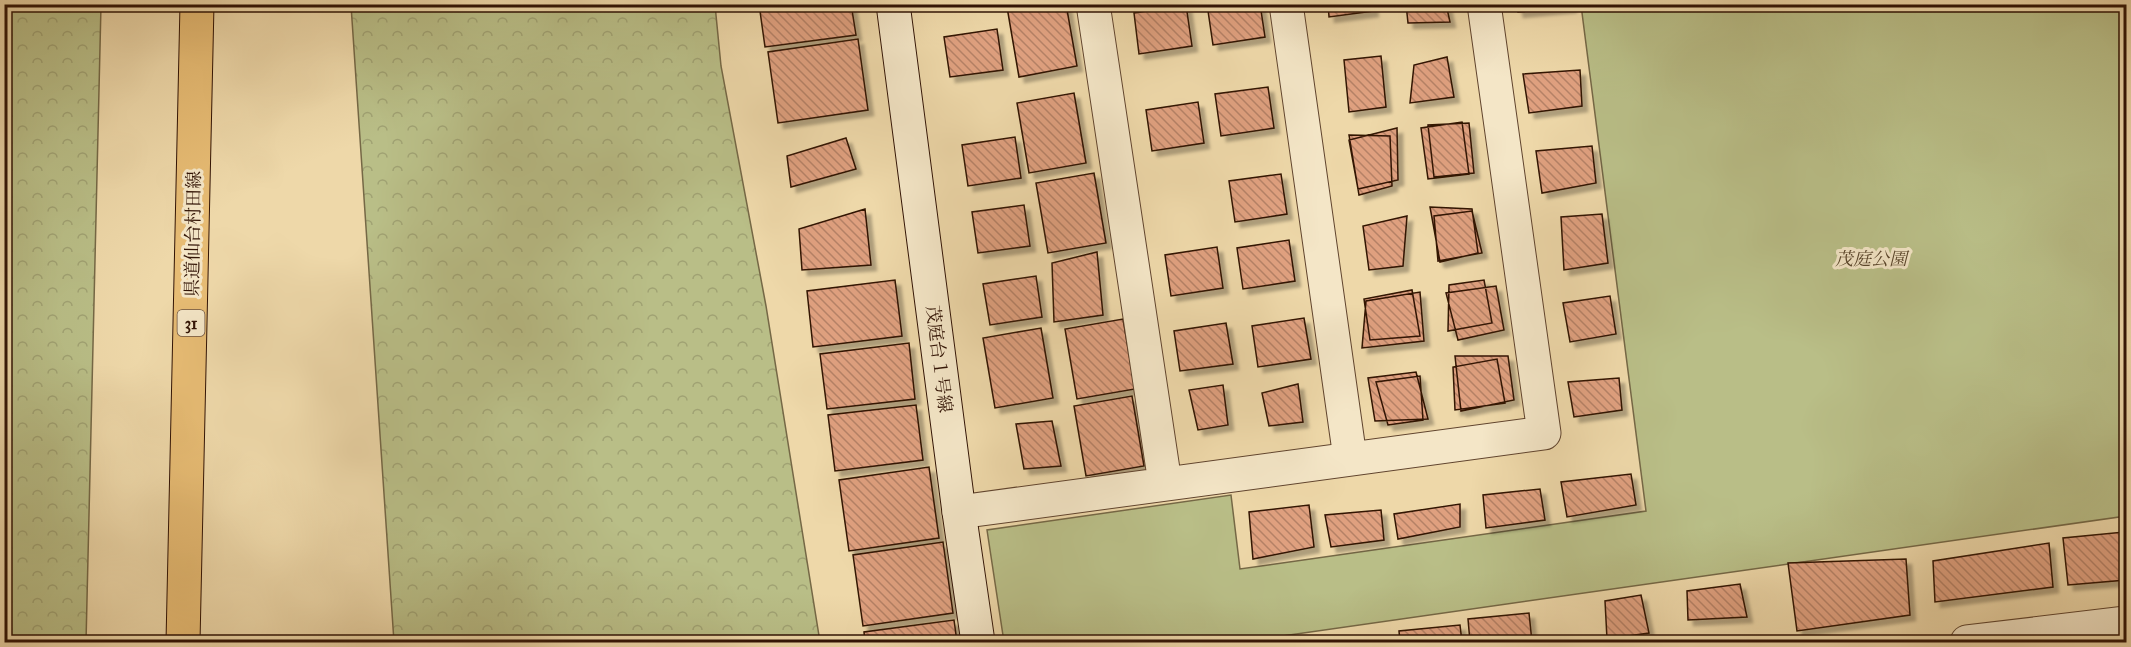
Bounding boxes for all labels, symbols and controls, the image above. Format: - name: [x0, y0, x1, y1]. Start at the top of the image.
- street label: 県道仙台村田線: [181, 171, 205, 297]
- park label: 茂庭公園: [1835, 248, 1910, 270]
- street label: 茂庭台１号線: [922, 304, 956, 414]
- road number: 31: [178, 310, 204, 336]

